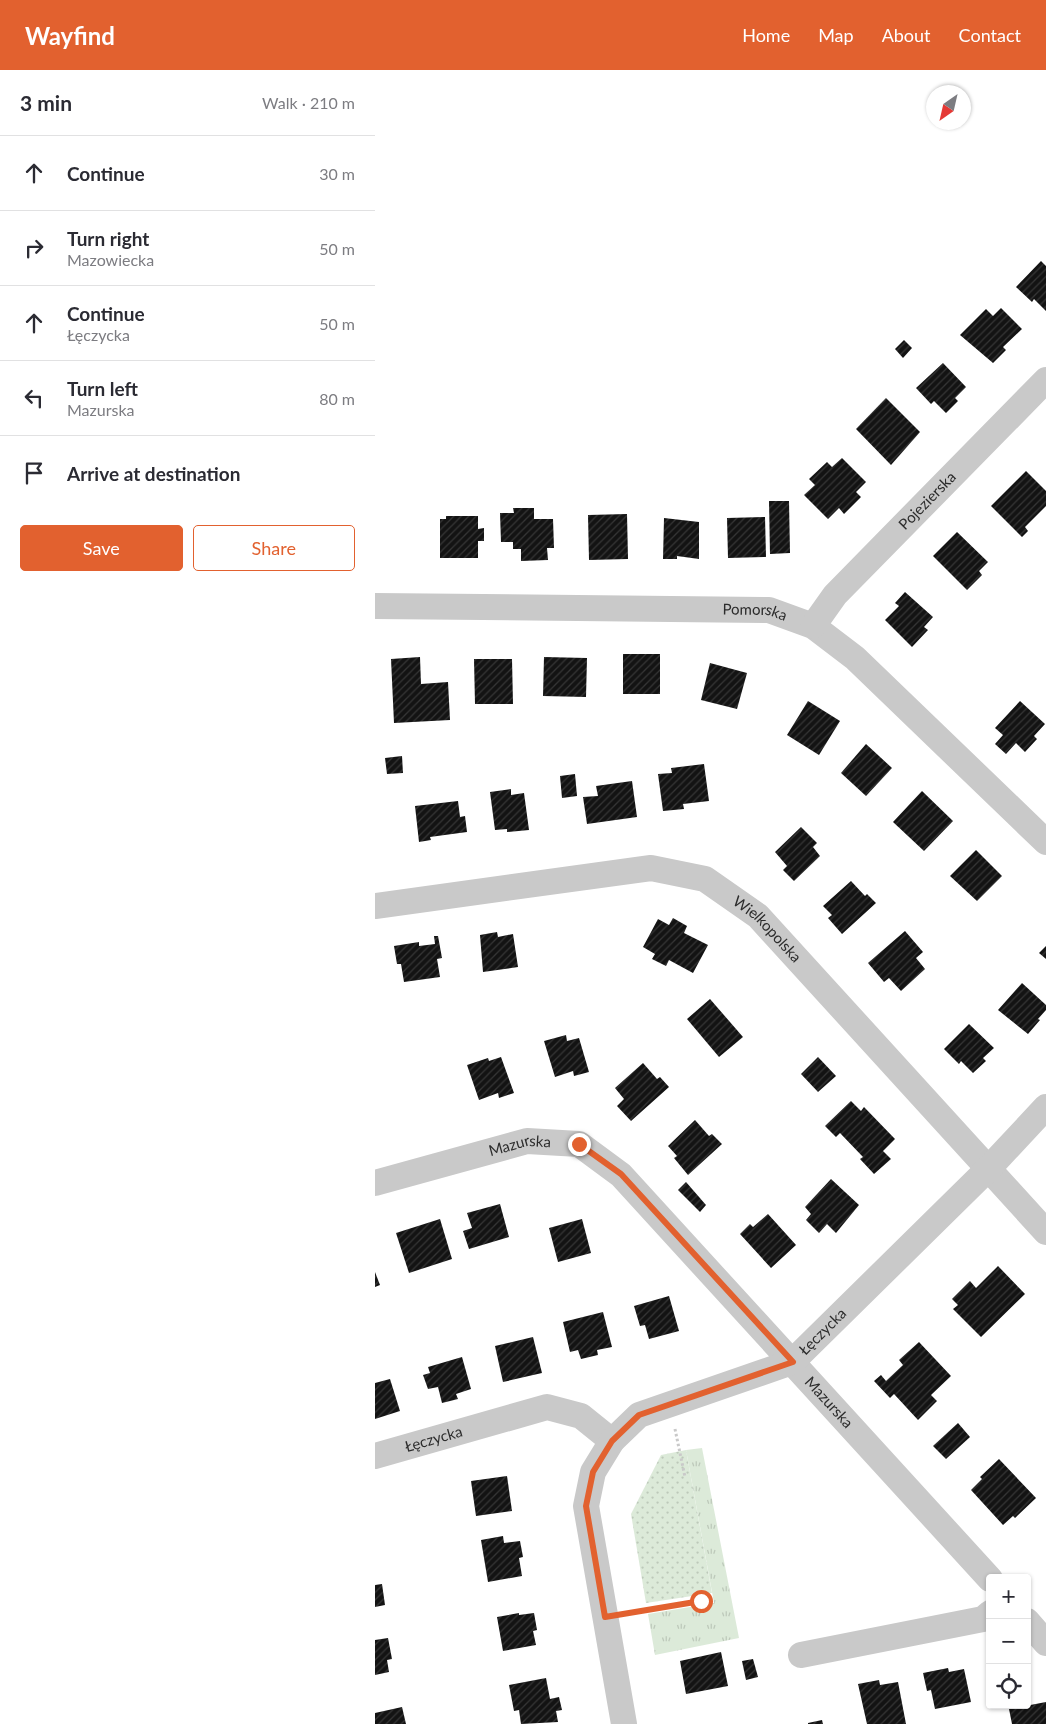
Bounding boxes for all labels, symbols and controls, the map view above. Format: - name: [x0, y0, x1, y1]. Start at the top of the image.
- text: Wayfind: [25, 21, 115, 50]
- text: Home: [742, 24, 790, 46]
- text: Map: [818, 24, 854, 46]
- text: About: [882, 24, 931, 46]
- text: Contact: [959, 24, 1021, 46]
- north arrow: [926, 85, 971, 130]
- text: 3 min: [20, 90, 72, 115]
- text: Walk · 210 m: [262, 93, 355, 112]
- icon: ahead: [20, 159, 48, 187]
- text: Continue: [67, 162, 145, 185]
- text: 30 m: [319, 164, 355, 183]
- text: Turn right: [67, 227, 149, 250]
- icon: right: [20, 234, 48, 262]
- text: 50 m: [319, 239, 355, 258]
- text: Mazowiecka: [67, 250, 154, 269]
- text: Continue: [67, 302, 145, 325]
- icon: ahead: [20, 309, 48, 337]
- text: 50 m: [319, 314, 355, 333]
- text: Łęczycka: [67, 325, 130, 344]
- text: Turn left: [67, 377, 138, 400]
- icon: left: [20, 384, 48, 412]
- text: 80 m: [319, 389, 355, 408]
- text: Mazurska: [67, 400, 135, 419]
- icon: arrive: [20, 459, 48, 487]
- text: Arrive at destination: [67, 462, 240, 485]
- street label: Pojezierska: [894, 467, 959, 533]
- button: Save: [20, 525, 183, 571]
- button: Share: [193, 525, 355, 571]
- street label: Pomorska: [722, 600, 790, 624]
- street label: Wielkopolska: [730, 891, 806, 966]
- street label: Mazurska: [486, 1131, 552, 1159]
- route end: [568, 1133, 591, 1156]
- street label: Łęczycka: [795, 1304, 849, 1358]
- street label: Mazurska: [801, 1372, 857, 1431]
- street label: Łęczycka: [403, 1422, 464, 1455]
- map controls: [986, 1574, 1031, 1709]
- button: +: [986, 1574, 1031, 1619]
- route start: [690, 1590, 713, 1613]
- button: −: [986, 1619, 1031, 1664]
- button: locate: [986, 1664, 1031, 1709]

